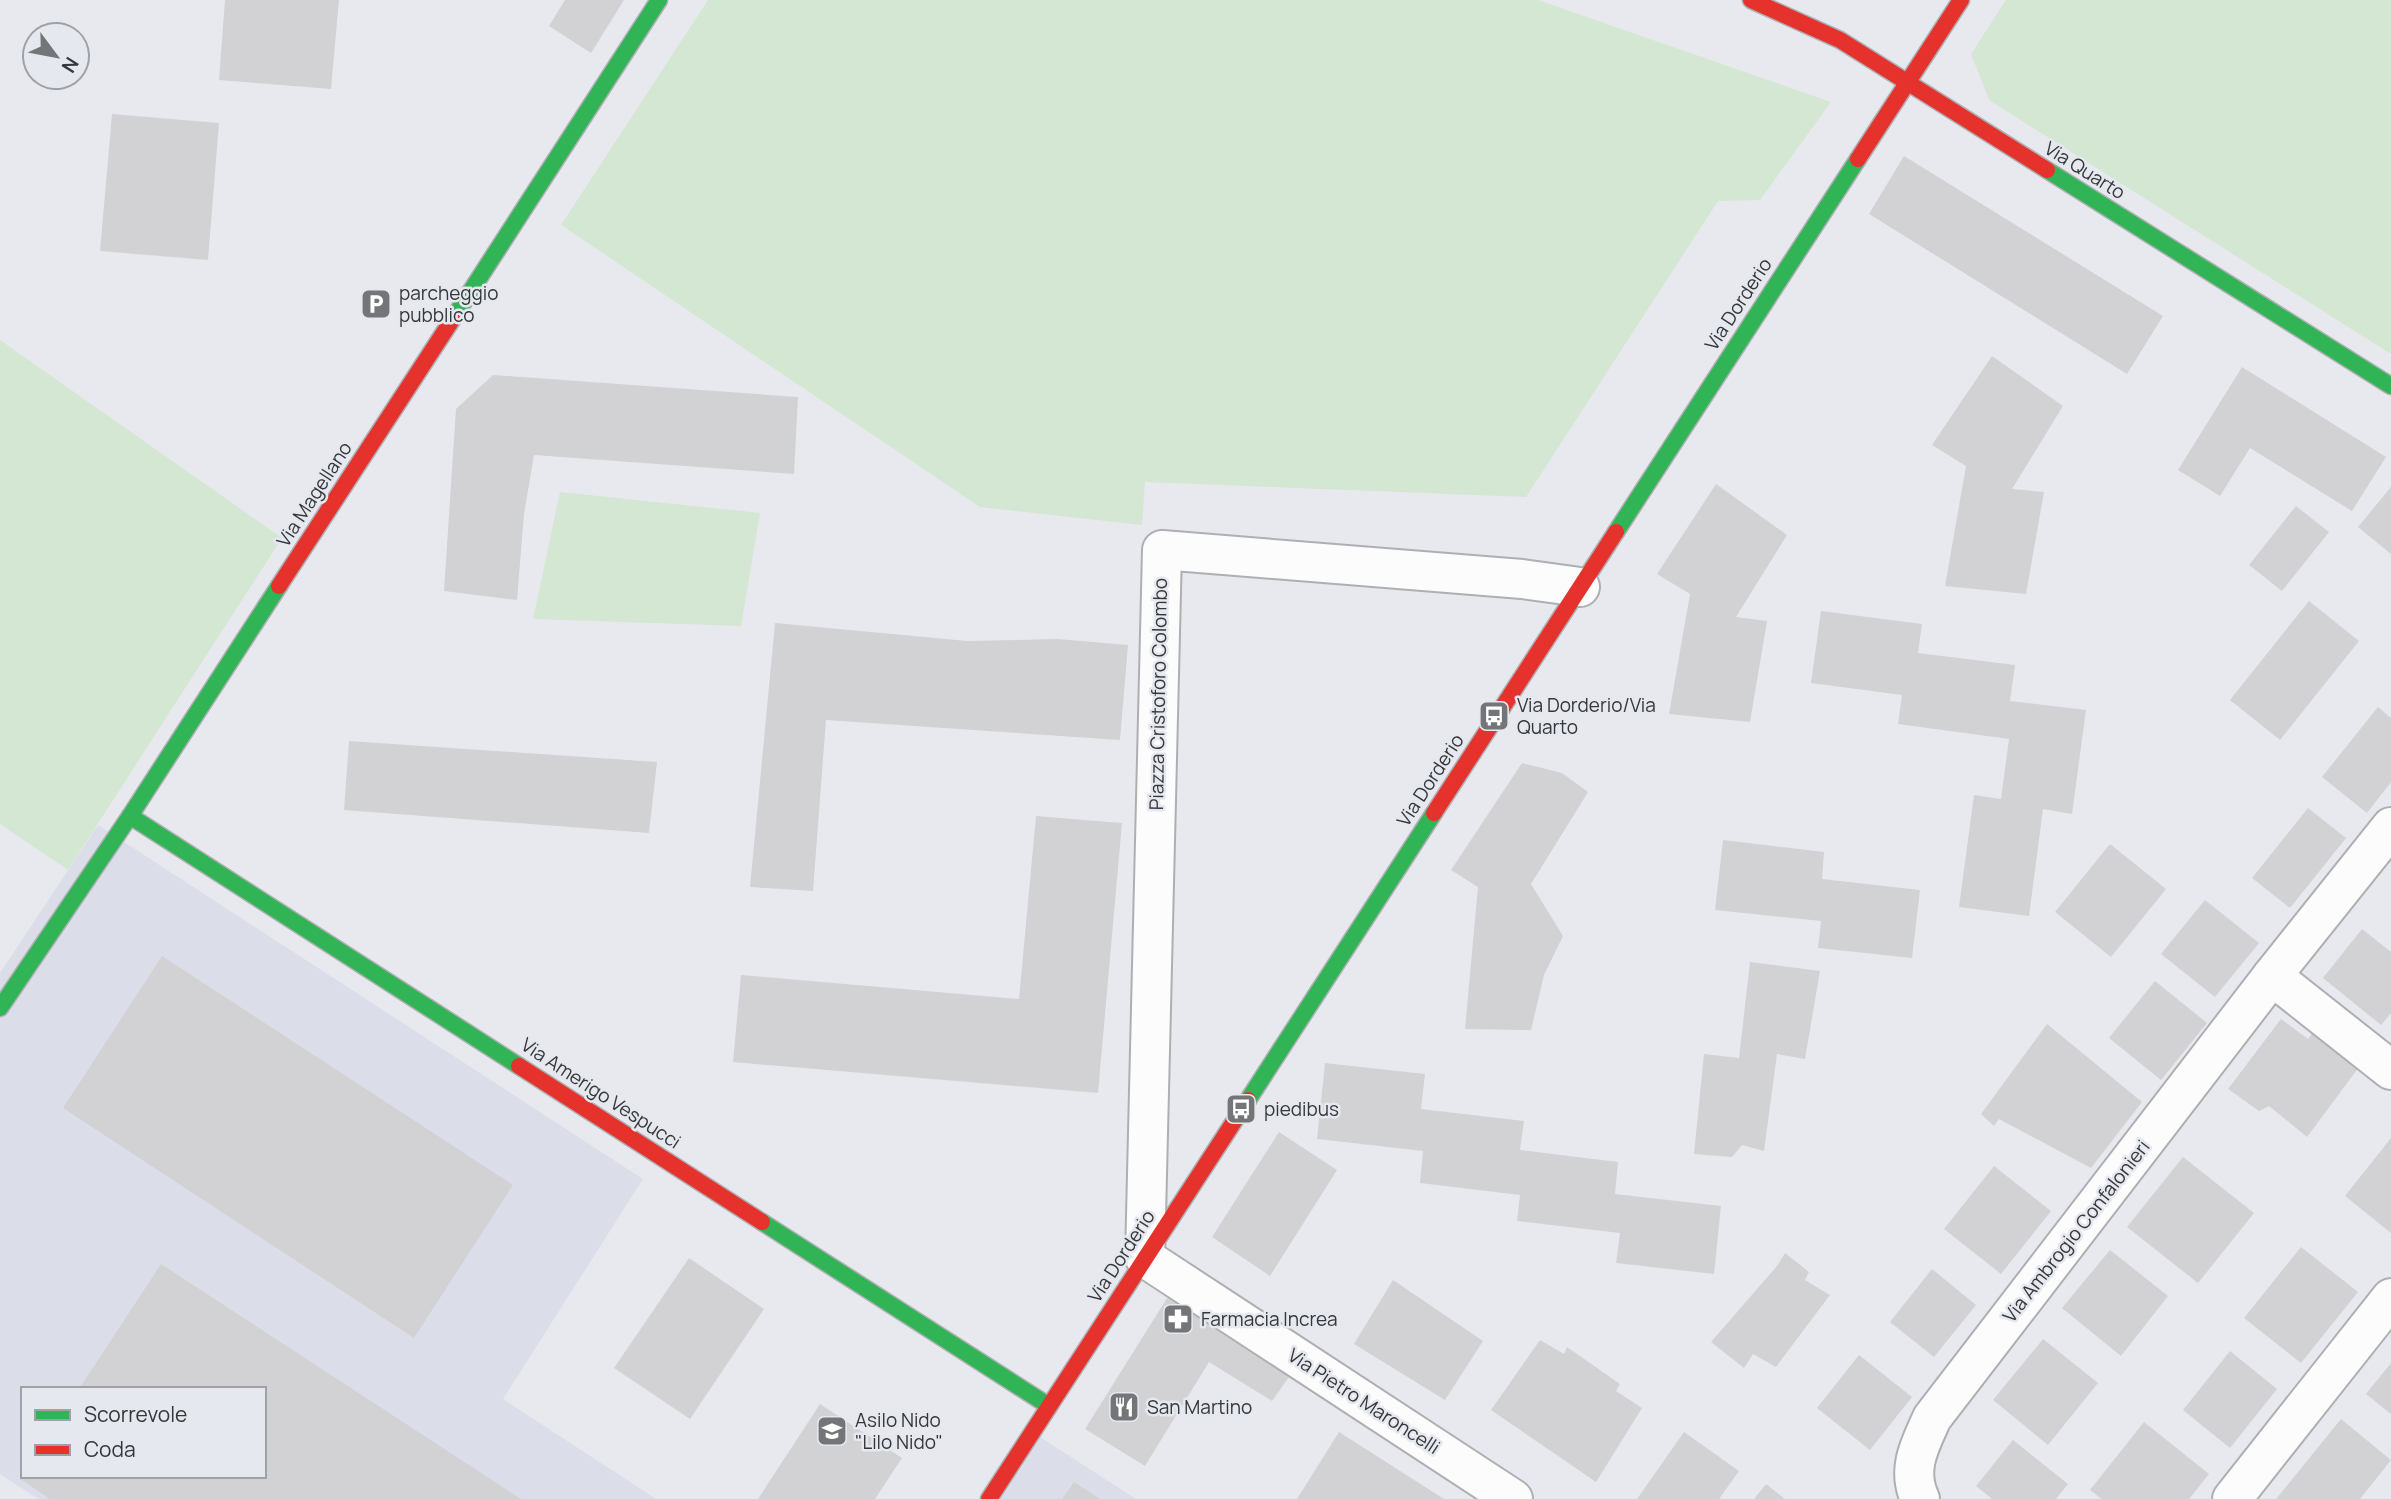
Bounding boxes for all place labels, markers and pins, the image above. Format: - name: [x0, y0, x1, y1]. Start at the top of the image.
- place label: parcheggio pubblico: [399, 280, 499, 328]
- parking icon: parcheggio pubblico: [359, 287, 393, 321]
- place label: Via Dorderio/Via Quarto: [1517, 692, 1656, 740]
- bus stop icon: Via Dorderio/Via Quarto: [1477, 699, 1511, 733]
- bus stop icon: piedibus: [1224, 1092, 1258, 1126]
- place label: piedibus: [1264, 1096, 1339, 1122]
- pharmacy icon: Farmacia Increa: [1161, 1302, 1195, 1336]
- place label: Farmacia Increa: [1201, 1306, 1338, 1332]
- restaurant icon: San Martino: [1107, 1390, 1141, 1424]
- place label: San Martino: [1147, 1394, 1252, 1420]
- place label: Asilo Nido "Lilo Nido": [855, 1407, 943, 1455]
- school or university icon: Asilo Nido "Lilo Nido": [815, 1414, 849, 1448]

